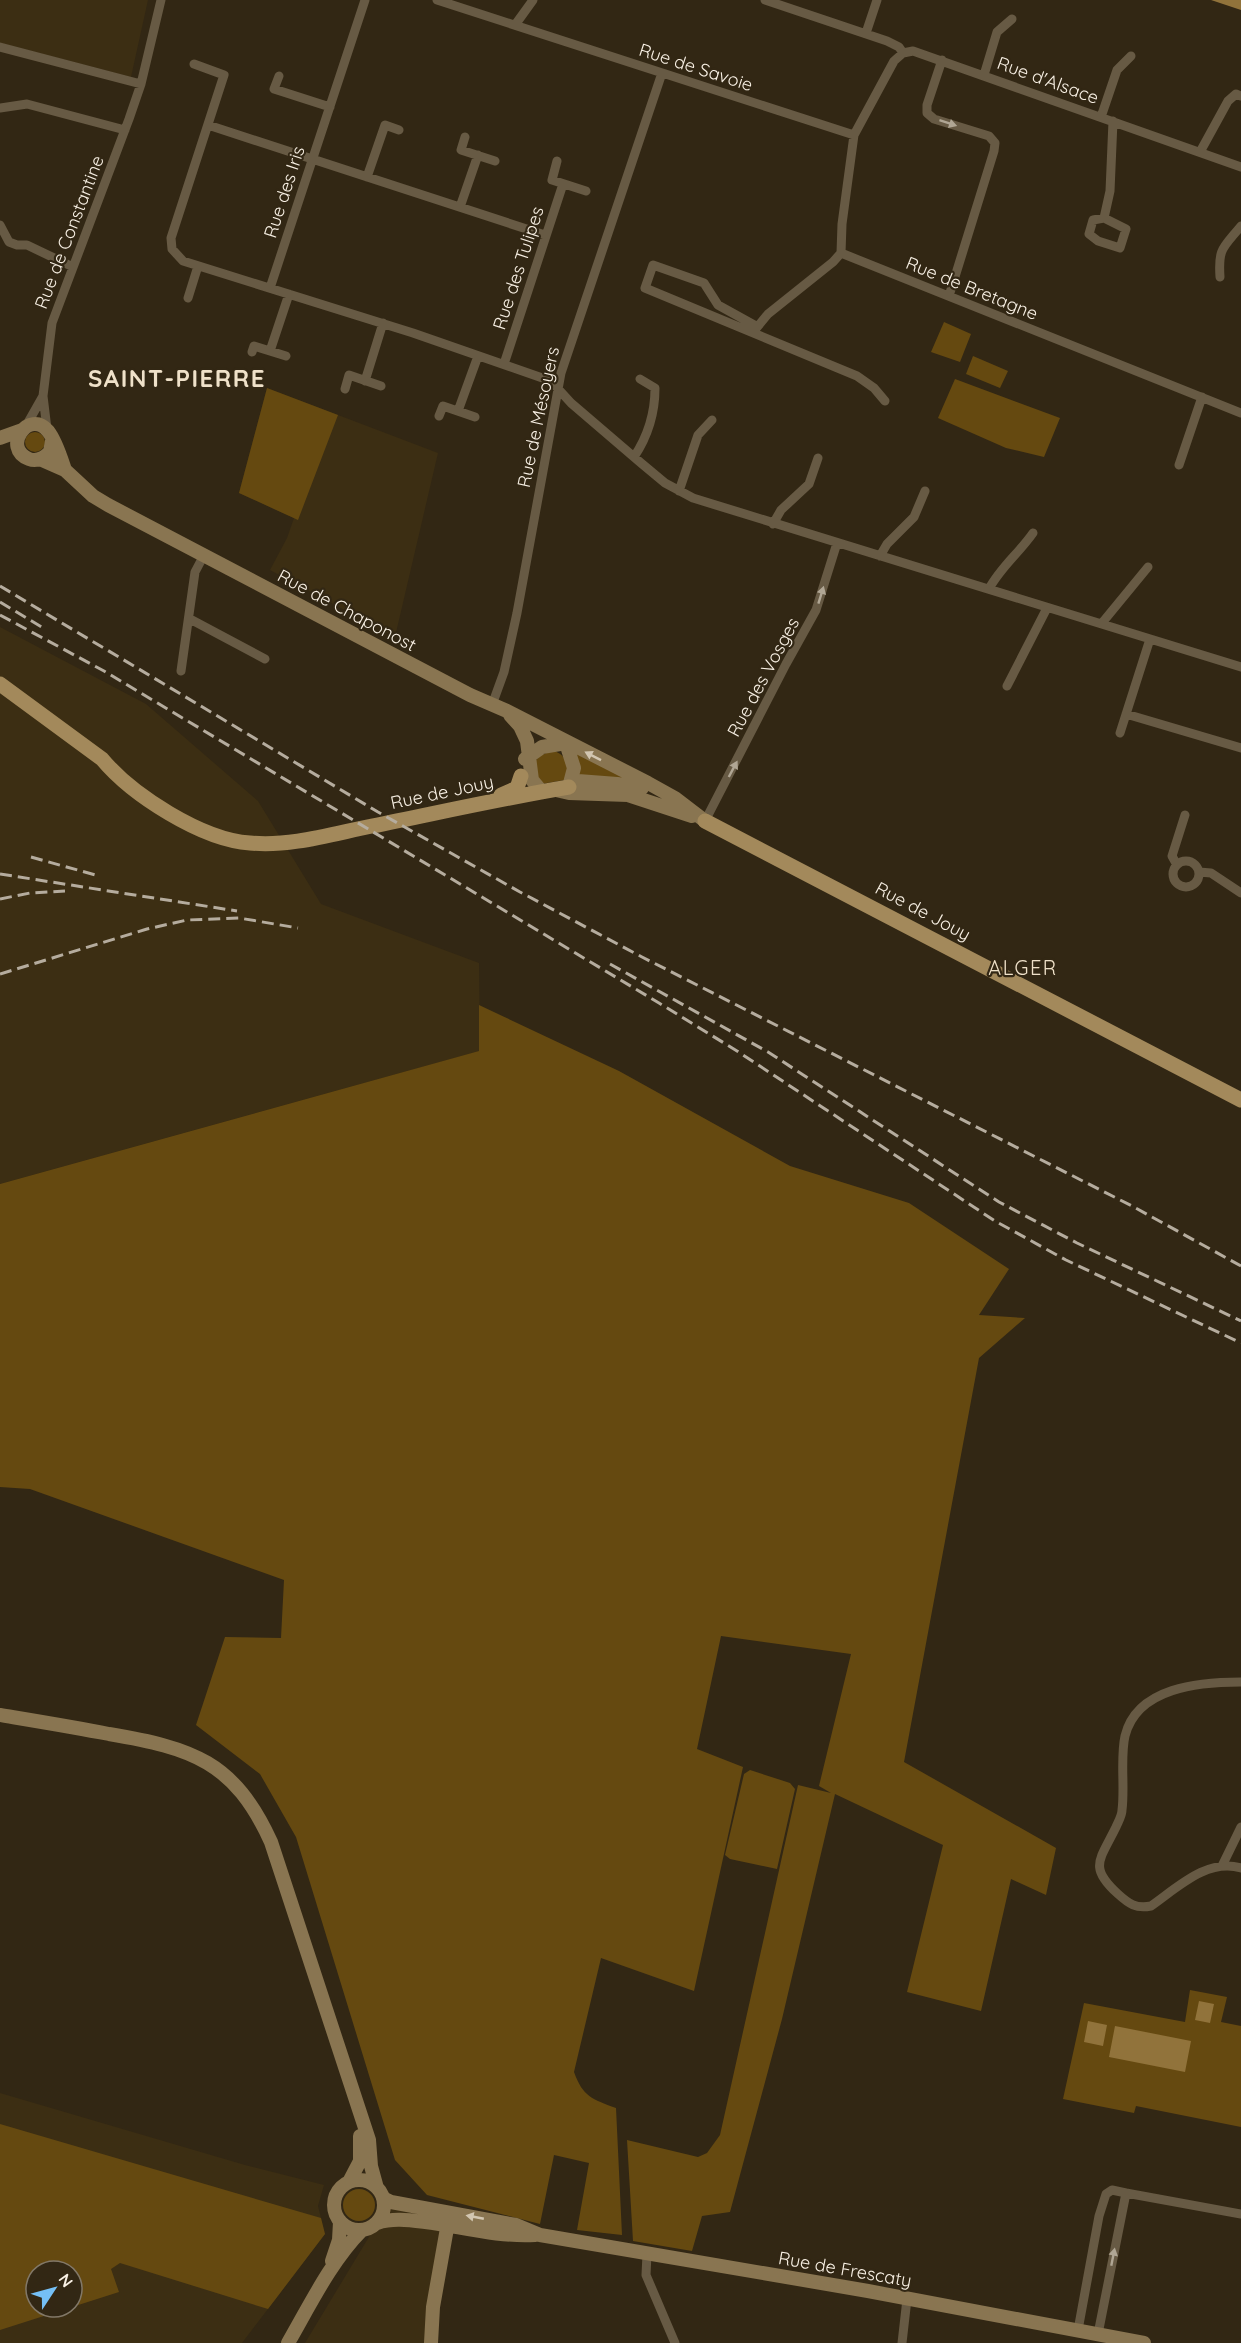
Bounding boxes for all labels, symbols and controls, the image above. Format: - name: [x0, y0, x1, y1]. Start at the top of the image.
- street label: Rue de Savoie: [636, 38, 756, 96]
- street label: Rue d'Alsace: [994, 51, 1102, 109]
- one-way arrow: [939, 119, 957, 128]
- street label: Rue des Iris: [258, 143, 310, 241]
- street label: Rue de Constantine: [29, 152, 109, 312]
- street label: Rue des Tulipes: [487, 204, 549, 332]
- street label: Rue de Bretagne: [903, 251, 1041, 325]
- street label: Rue de Mésoyers: [512, 345, 564, 489]
- district label: SAINT-PIERRE: [88, 363, 266, 393]
- street label: Rue de Chaponost: [274, 564, 420, 656]
- one-way arrow: [817, 586, 826, 604]
- street label: Rue des Vosges: [722, 613, 804, 741]
- one-way arrow: [585, 752, 602, 761]
- one-way arrow: [728, 760, 738, 777]
- street label: Rue de Jouy: [388, 770, 496, 814]
- street label: Rue de Jouy: [871, 876, 975, 946]
- district label: ALGER: [988, 955, 1058, 980]
- one-way arrow: [465, 2212, 484, 2221]
- street label: Rue de Frescaty: [777, 2246, 913, 2292]
- one-way arrow: [1109, 2247, 1118, 2266]
- north arrow: [24, 2259, 84, 2319]
- text: N: [55, 2270, 78, 2291]

